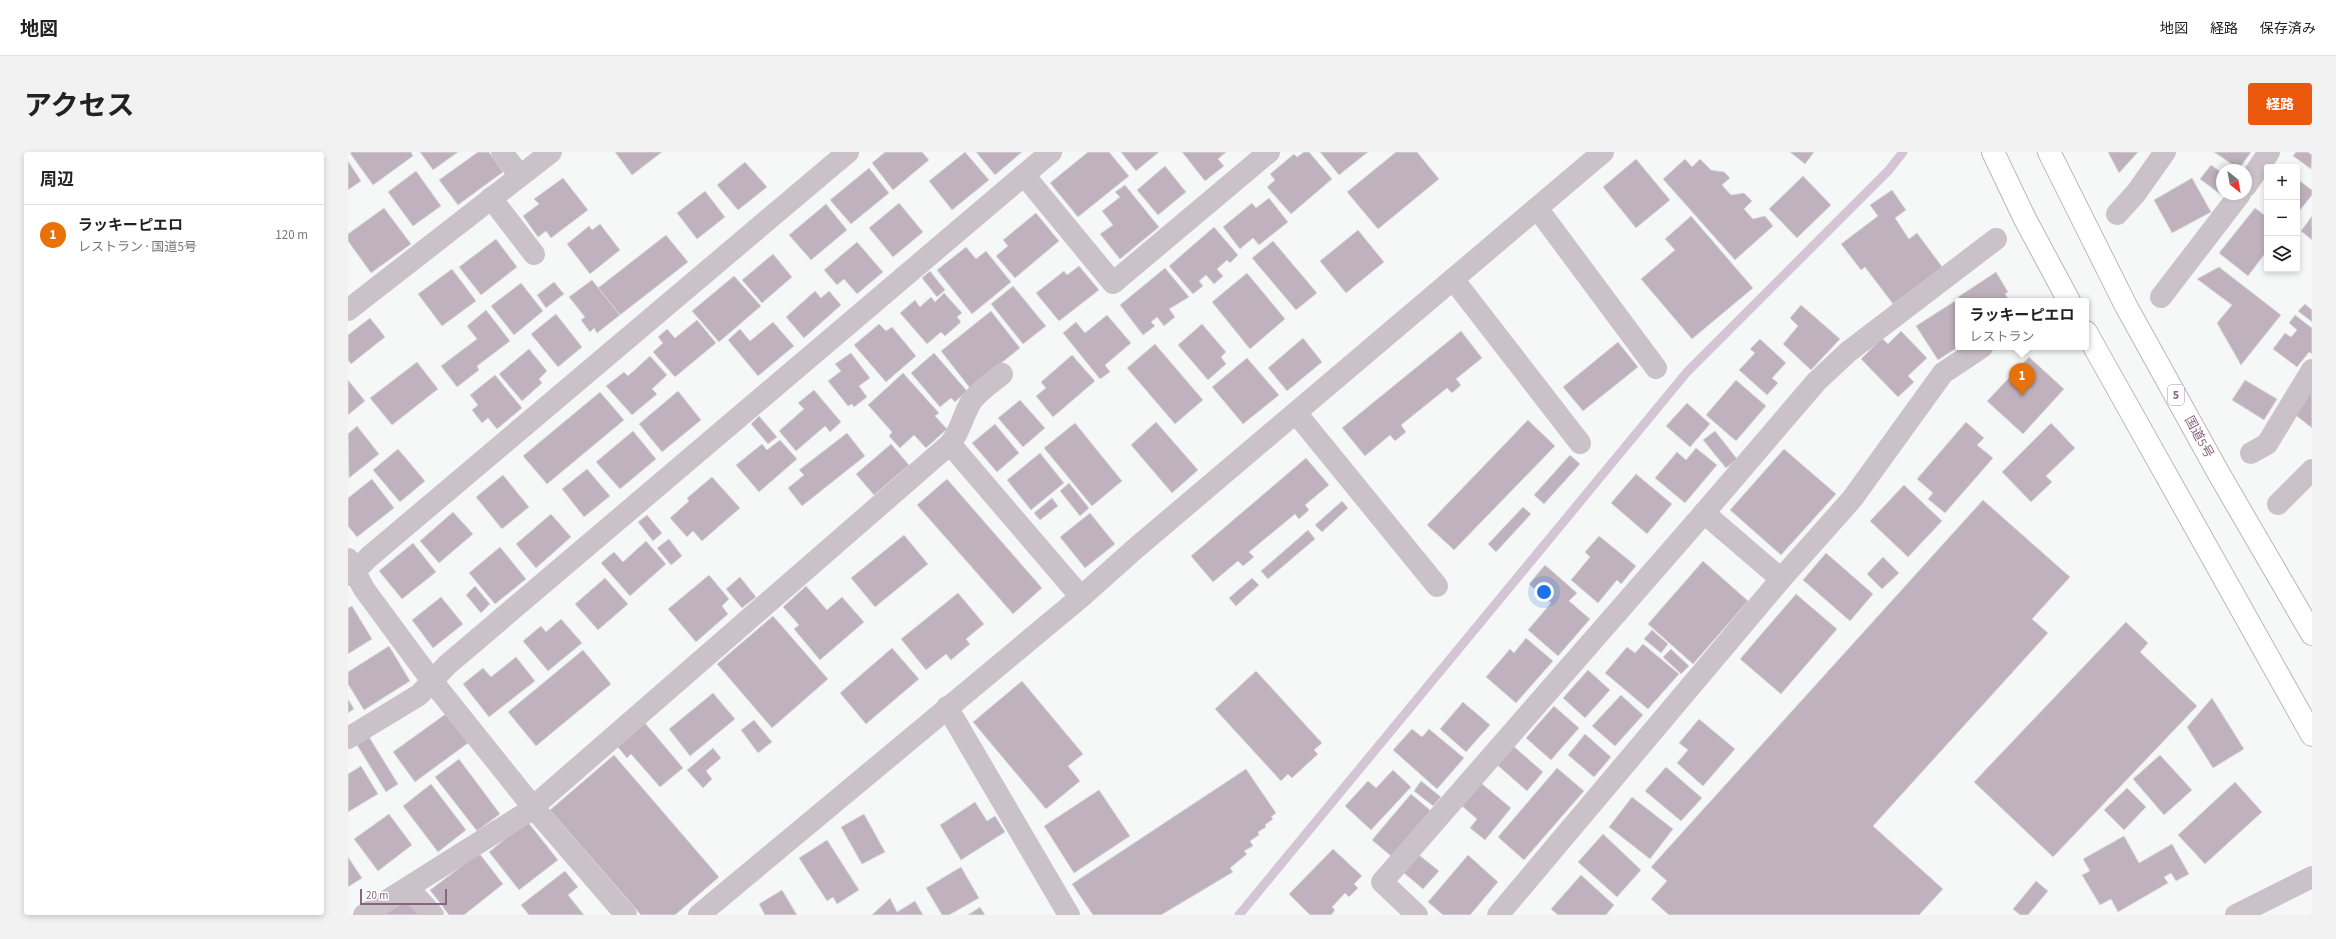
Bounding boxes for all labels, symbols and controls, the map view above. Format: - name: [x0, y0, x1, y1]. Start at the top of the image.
- text: 地図: [20, 16, 58, 43]
- text: 地図: [2160, 19, 2188, 39]
- text: 経路: [2210, 19, 2238, 39]
- text: 保存済み: [2260, 19, 2316, 39]
- button: 経路: [2248, 83, 2312, 125]
- text: アクセス: [24, 86, 135, 126]
- north arrow: [2216, 164, 2252, 200]
- map controls: [2264, 164, 2300, 272]
- button: +: [2264, 164, 2300, 200]
- text: 周辺: [40, 168, 74, 192]
- button: −: [2264, 200, 2300, 236]
- text: ラッキーピエロ: [78, 215, 183, 236]
- text: 1: [50, 226, 56, 244]
- text: 120 m: [275, 226, 308, 244]
- button: layers: [2264, 236, 2300, 272]
- text: レストラン · 国道5号: [78, 238, 197, 256]
- popup: [1955, 298, 2089, 350]
- text: ラッキーピエロ: [1969, 305, 2075, 326]
- text: レストラン: [1969, 328, 2035, 346]
- pin: 1: [2009, 363, 2035, 396]
- road number: 5: [2168, 385, 2184, 405]
- street label: 国道5号: [2180, 413, 2218, 461]
- your location: [1534, 582, 1554, 602]
- scale bar: [360, 887, 447, 906]
- text: 20 m: [366, 888, 388, 903]

